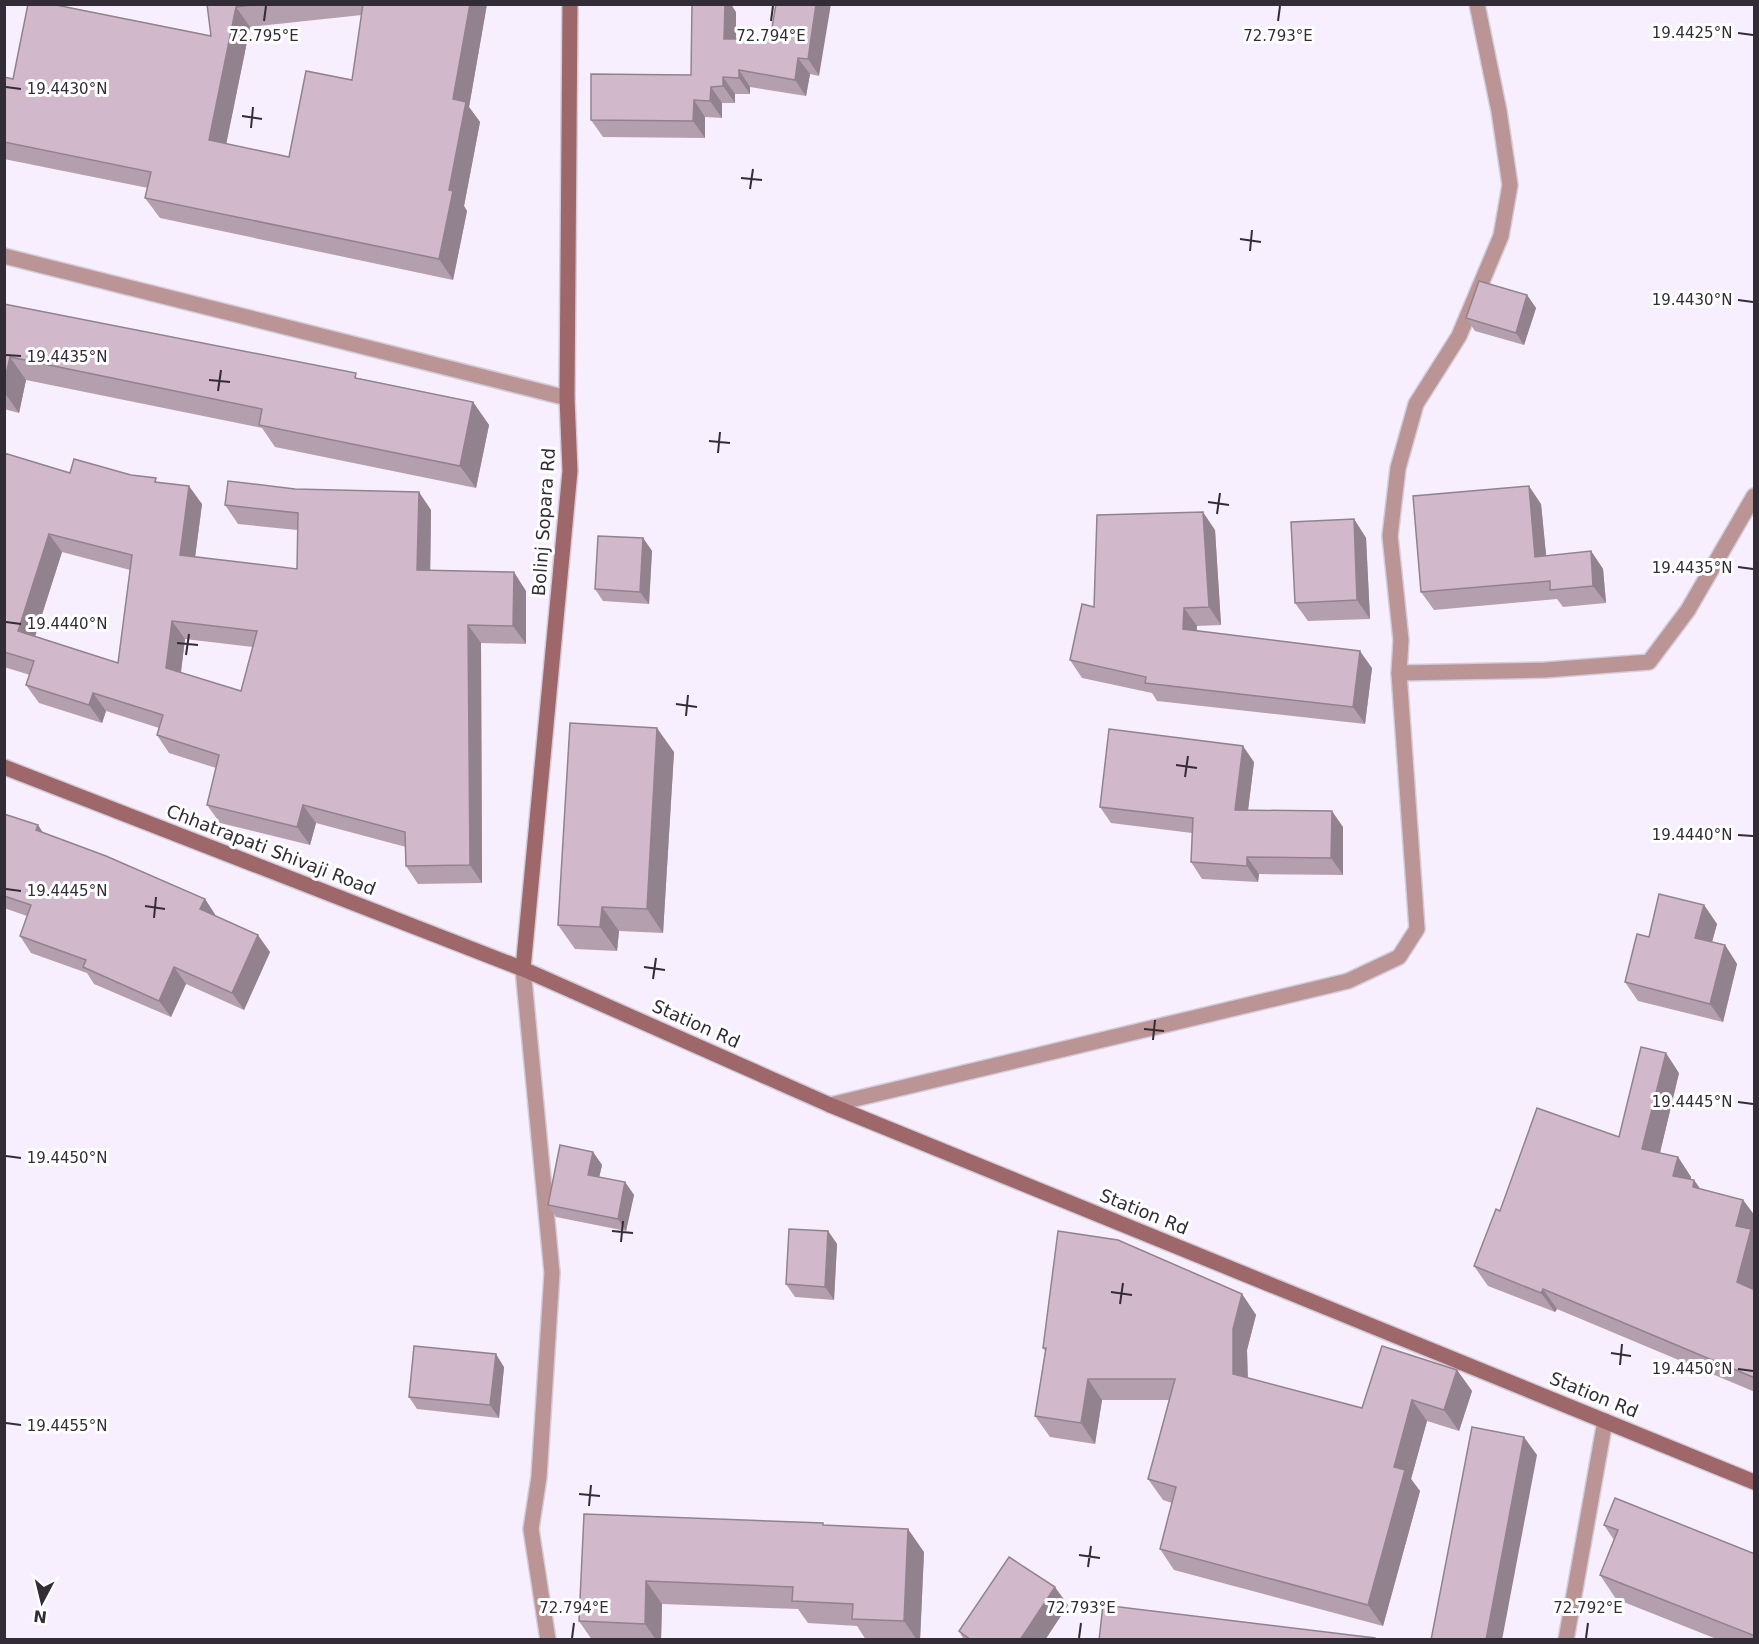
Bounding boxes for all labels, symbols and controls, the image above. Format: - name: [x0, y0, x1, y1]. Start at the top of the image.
- text: 19.4425°N: [1652, 24, 1732, 42]
- text: 72.795°E: [229, 27, 299, 45]
- text: 72.794°E: [736, 27, 806, 45]
- text: 72.793°E: [1243, 27, 1313, 45]
- text: 19.4430°N: [27, 80, 107, 98]
- text: 19.4430°N: [1652, 291, 1732, 309]
- text: 19.4435°N: [27, 348, 107, 366]
- street label: Bolinj Sopara Rd: [528, 447, 559, 597]
- text: 19.4435°N: [1652, 559, 1732, 577]
- text: 19.4440°N: [27, 615, 107, 633]
- street label: Chhatrapati Shivaji Road: [164, 800, 379, 899]
- text: 19.4440°N: [1652, 826, 1732, 844]
- text: 19.4445°N: [27, 882, 107, 900]
- street label: Station Rd: [649, 995, 743, 1052]
- text: 19.4445°N: [1652, 1093, 1732, 1111]
- text: 19.4450°N: [27, 1149, 107, 1167]
- street label: Station Rd: [1097, 1184, 1192, 1239]
- text: 19.4450°N: [1652, 1360, 1732, 1378]
- street label: Station Rd: [1547, 1367, 1642, 1422]
- text: 19.4455°N: [27, 1417, 107, 1435]
- north arrow: [12, 1572, 72, 1632]
- text: 72.794°E: [539, 1599, 609, 1617]
- text: 72.793°E: [1046, 1599, 1116, 1617]
- text: 72.792°E: [1553, 1599, 1623, 1617]
- text: N: [32, 1606, 48, 1627]

